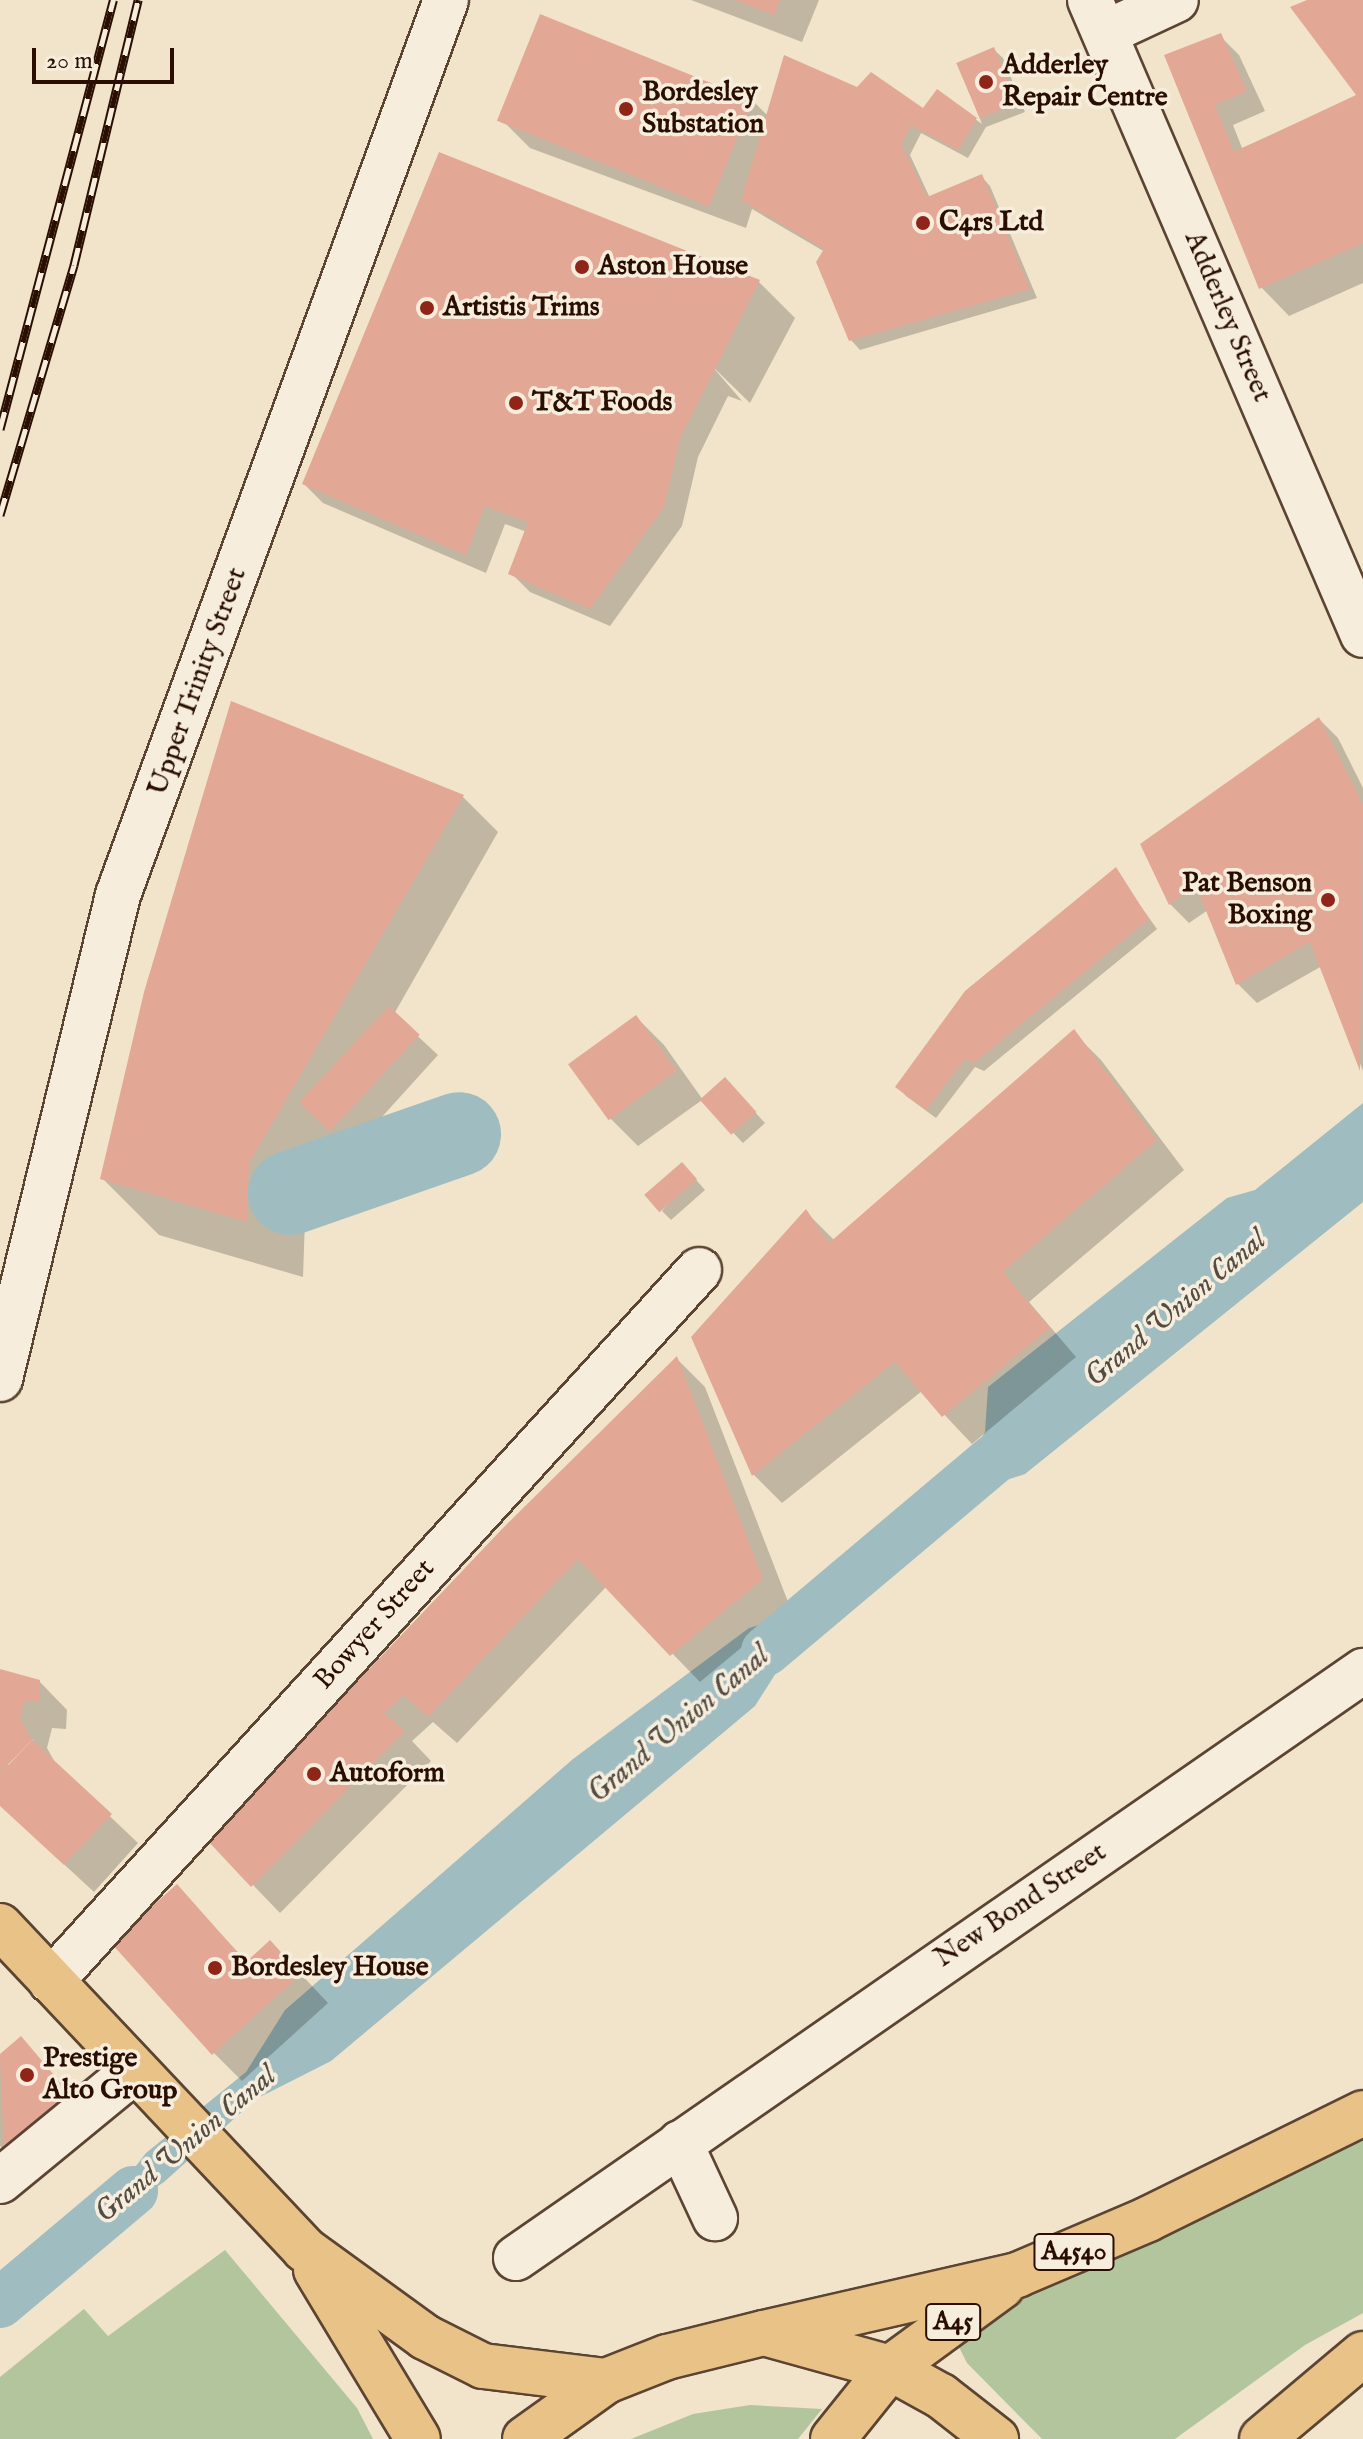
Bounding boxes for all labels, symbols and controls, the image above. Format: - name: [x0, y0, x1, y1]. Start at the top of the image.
- scale bar: [36, 32, 178, 82]
- text: 20 m: [46, 46, 93, 77]
- place label: Adderley Repair Centre: [1002, 49, 1168, 115]
- marker: Adderley Repair Centre: [977, 73, 995, 91]
- place label: Bordesley Substation: [642, 76, 764, 142]
- marker: Bordesley Substation: [617, 100, 635, 118]
- place label: C4rs Ltd: [939, 206, 1043, 240]
- marker: C4rs Ltd: [914, 214, 932, 232]
- street label: Adderley Street: [1176, 227, 1278, 407]
- place label: Aston House: [598, 250, 748, 284]
- marker: Aston House: [573, 258, 591, 276]
- place label: Artistis Trims: [443, 291, 600, 325]
- marker: Artistis Trims: [418, 299, 436, 317]
- place label: T&T Foods: [532, 386, 672, 420]
- marker: T&T Foods: [507, 394, 525, 412]
- street label: Upper Trinity Street: [141, 563, 255, 801]
- place label: Pat Benson Boxing: [1182, 867, 1312, 933]
- marker: Pat Benson Boxing: [1319, 891, 1337, 909]
- water label: Grand Union Canal: [1078, 1223, 1274, 1395]
- street label: Bowyer Street: [308, 1553, 442, 1697]
- water label: Grand Union Canal: [581, 1639, 777, 1811]
- place label: Autoform: [330, 1757, 445, 1791]
- marker: Autoform: [305, 1765, 323, 1783]
- street label: New Bond Street: [929, 1836, 1113, 1976]
- place label: Bordesley House: [231, 1951, 429, 1985]
- marker: Bordesley House: [206, 1959, 224, 1977]
- place label: Prestige Alto Group: [43, 2042, 178, 2108]
- water label: Grand Union Canal: [88, 2059, 284, 2231]
- marker: Prestige Alto Group: [18, 2066, 36, 2084]
- road number: A4540: [1032, 2230, 1116, 2274]
- road number: A45: [925, 2300, 981, 2344]

